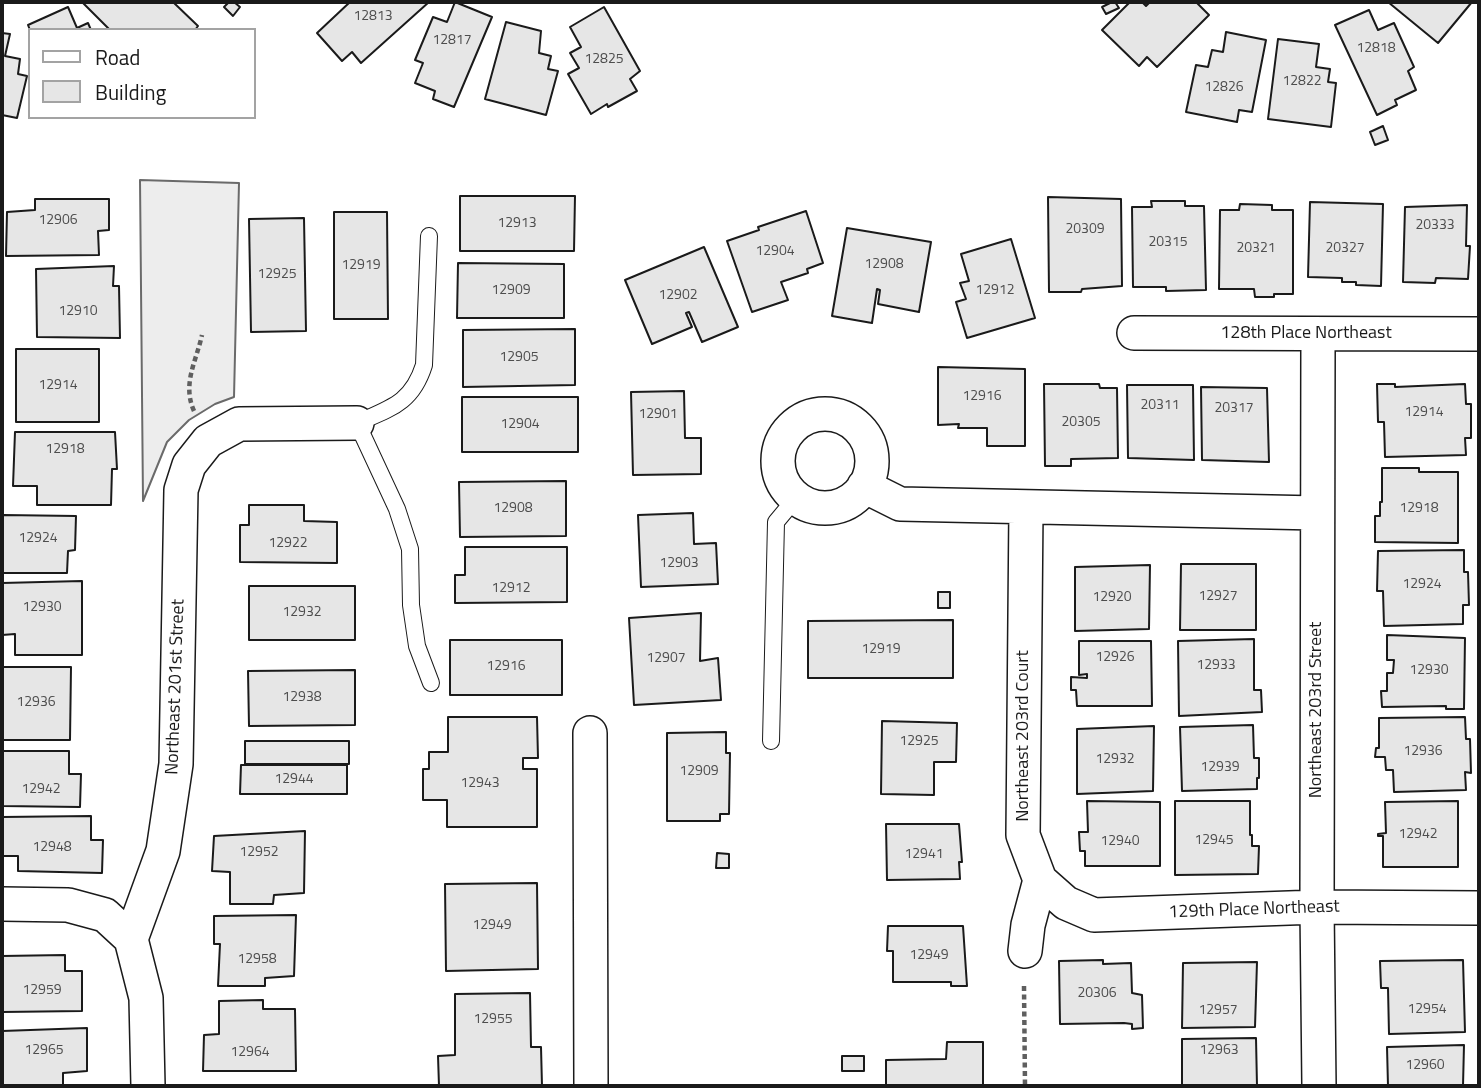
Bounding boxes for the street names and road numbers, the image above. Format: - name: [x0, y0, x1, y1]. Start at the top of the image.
- street label: 128th Place Northeast: [1220, 323, 1392, 345]
- street label: Northeast 201st Street: [162, 599, 190, 775]
- street label: Northeast 203rd Street: [1306, 622, 1328, 798]
- street label: Northeast 203rd Court: [1013, 650, 1035, 822]
- street label: 129th Place Northeast: [1168, 896, 1340, 924]

